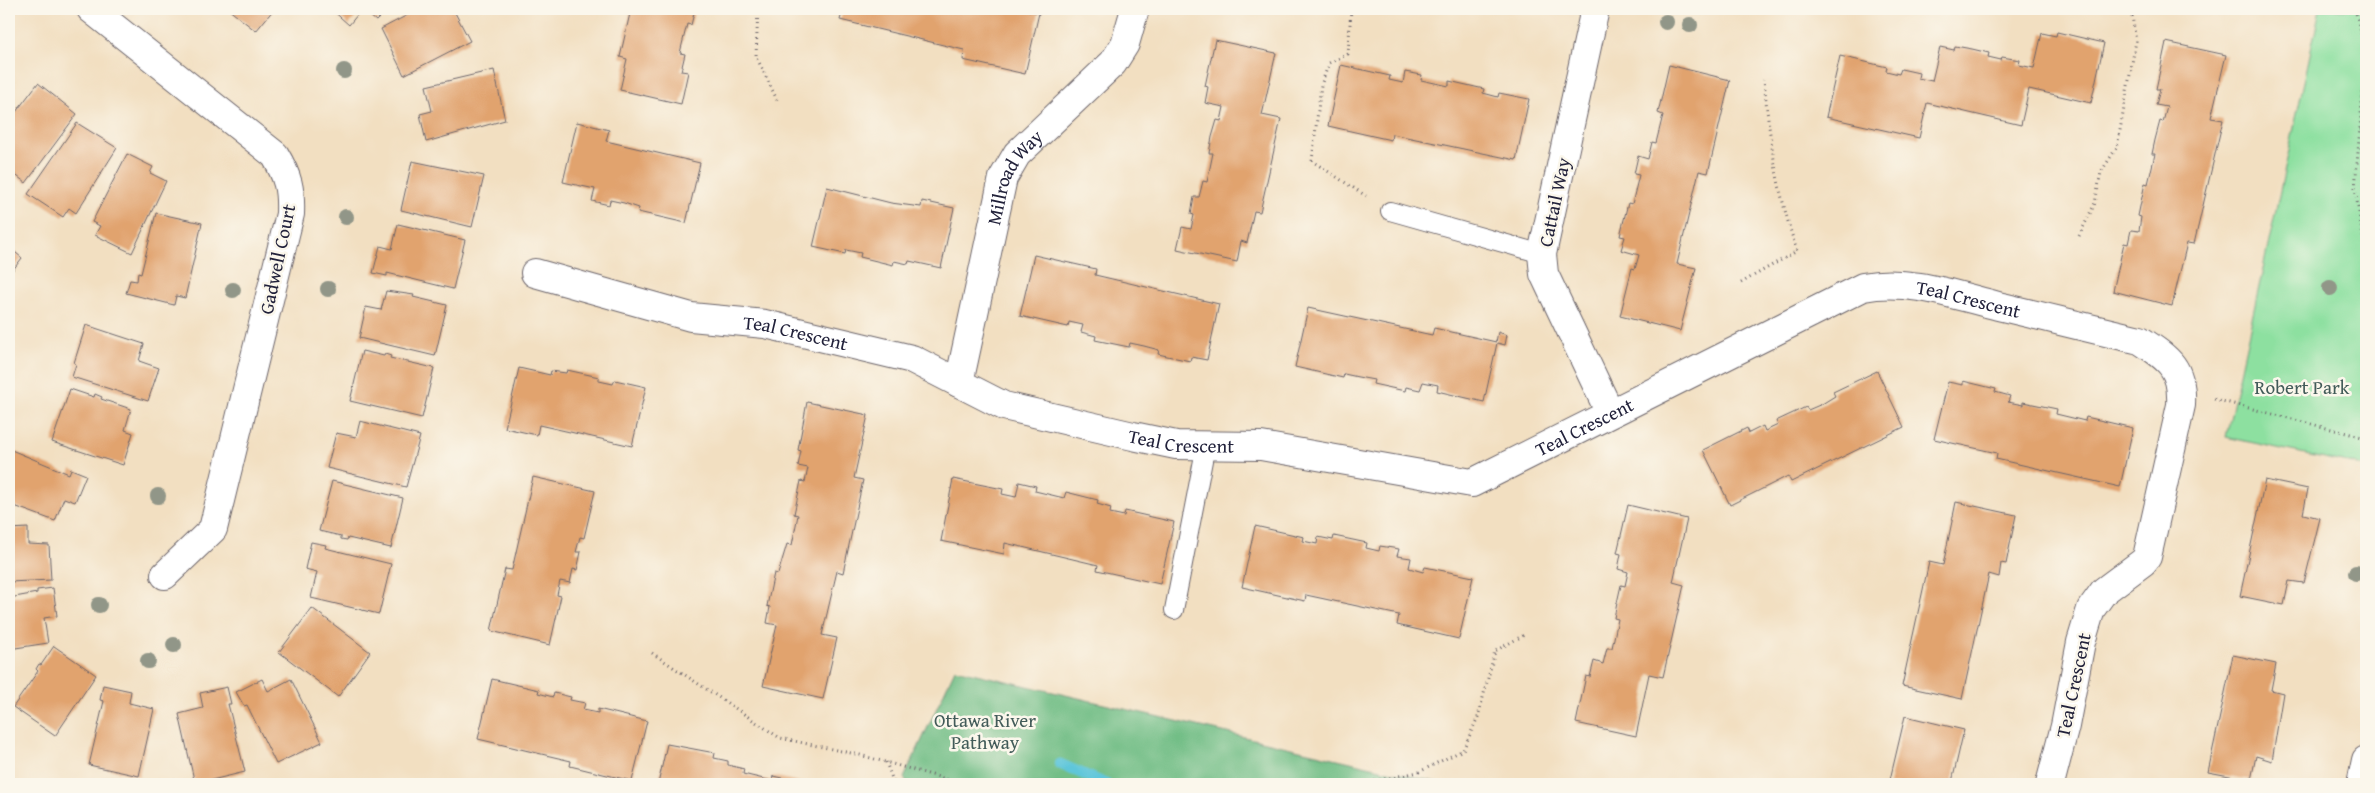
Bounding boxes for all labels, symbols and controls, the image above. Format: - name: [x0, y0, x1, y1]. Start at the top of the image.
- street label: Millroad Way: [979, 122, 1049, 228]
- street label: Cattail Way: [1531, 154, 1577, 249]
- street label: Gadwell Court: [252, 201, 302, 317]
- street label: Teal Crescent: [1914, 273, 2024, 325]
- street label: Teal Crescent: [742, 308, 851, 357]
- park label: Robert Park: [2255, 373, 2350, 401]
- street label: Teal Crescent: [1530, 390, 1638, 463]
- street label: Teal Crescent: [1126, 421, 1234, 460]
- street label: Teal Crescent: [2048, 630, 2098, 740]
- park label: Ottawa River Pathway: [934, 706, 1036, 756]

